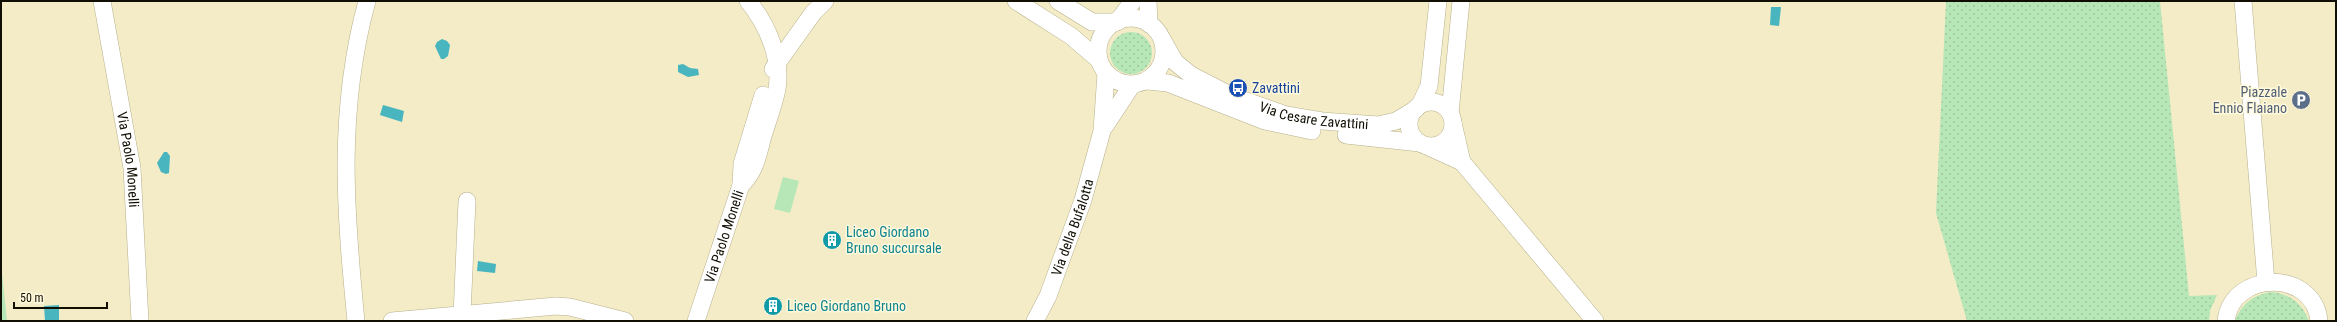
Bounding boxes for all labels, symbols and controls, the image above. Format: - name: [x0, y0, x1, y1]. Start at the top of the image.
- bus stop icon: Zavattini: [1227, 77, 1249, 99]
- place label: Zavattini: [1252, 80, 1300, 96]
- place label: Piazzale Ennio Flaiano: [2213, 84, 2287, 116]
- parking icon: Piazzale Ennio Flaiano: [2290, 89, 2312, 111]
- street label: Via Cesare Zavattini: [1257, 98, 1369, 132]
- street label: Via Paolo Monelli: [114, 111, 142, 208]
- street label: Via della Bufalotta: [1048, 177, 1096, 278]
- street label: Via Paolo Monelli: [701, 188, 747, 285]
- place label: Liceo Giordano Bruno succursale: [846, 224, 942, 256]
- building icon: Liceo Giordano Bruno succursale: [821, 229, 843, 251]
- scale bar: [14, 284, 107, 310]
- text: 50 m: [20, 291, 44, 305]
- building icon: Liceo Giordano Bruno: [762, 295, 784, 317]
- place label: Liceo Giordano Bruno: [787, 298, 906, 314]

